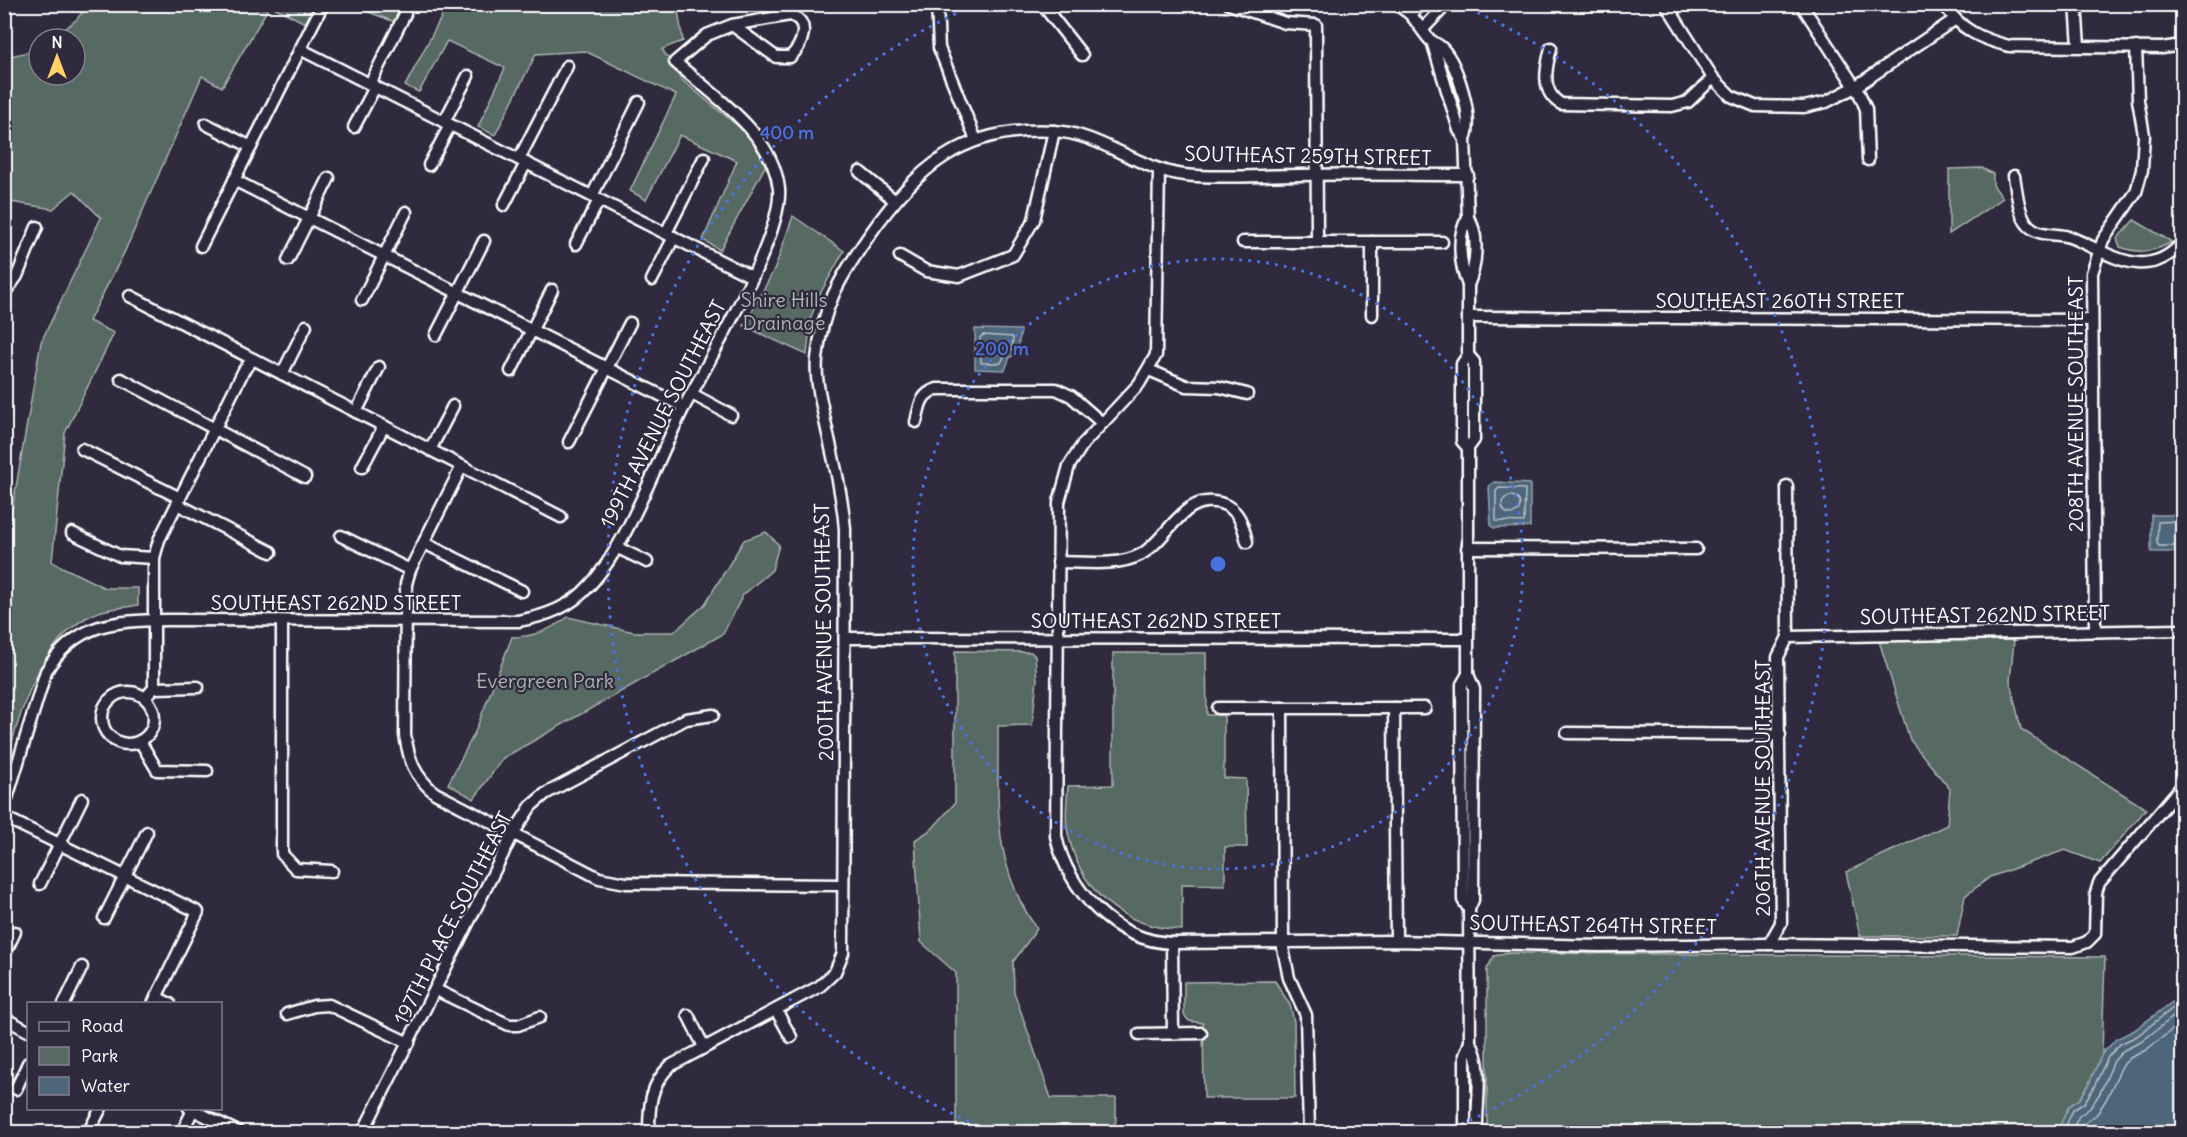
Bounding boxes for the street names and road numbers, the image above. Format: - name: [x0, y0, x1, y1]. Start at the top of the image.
- street label: SOUTHEAST 259TH STREET: [1184, 141, 1432, 170]
- street label: 208TH AVENUE SOUTHEAST: [2063, 276, 2088, 532]
- street label: SOUTHEAST 260TH STREET: [1656, 288, 1904, 313]
- street label: 199TH AVENUE SOUTHEAST: [594, 296, 731, 532]
- street label: 200TH AVENUE SOUTHEAST: [809, 503, 838, 761]
- street label: SOUTHEAST 262ND STREET: [211, 590, 461, 615]
- street label: SOUTHEAST 262ND STREET: [1860, 600, 2110, 629]
- street label: SOUTHEAST 262ND STREET: [1031, 608, 1281, 633]
- street label: 206TH AVENUE SOUTHEAST: [1750, 660, 1775, 916]
- street label: 197TH PLACE SOUTHEAST: [388, 807, 517, 1028]
- street label: SOUTHEAST 264TH STREET: [1469, 910, 1717, 939]

